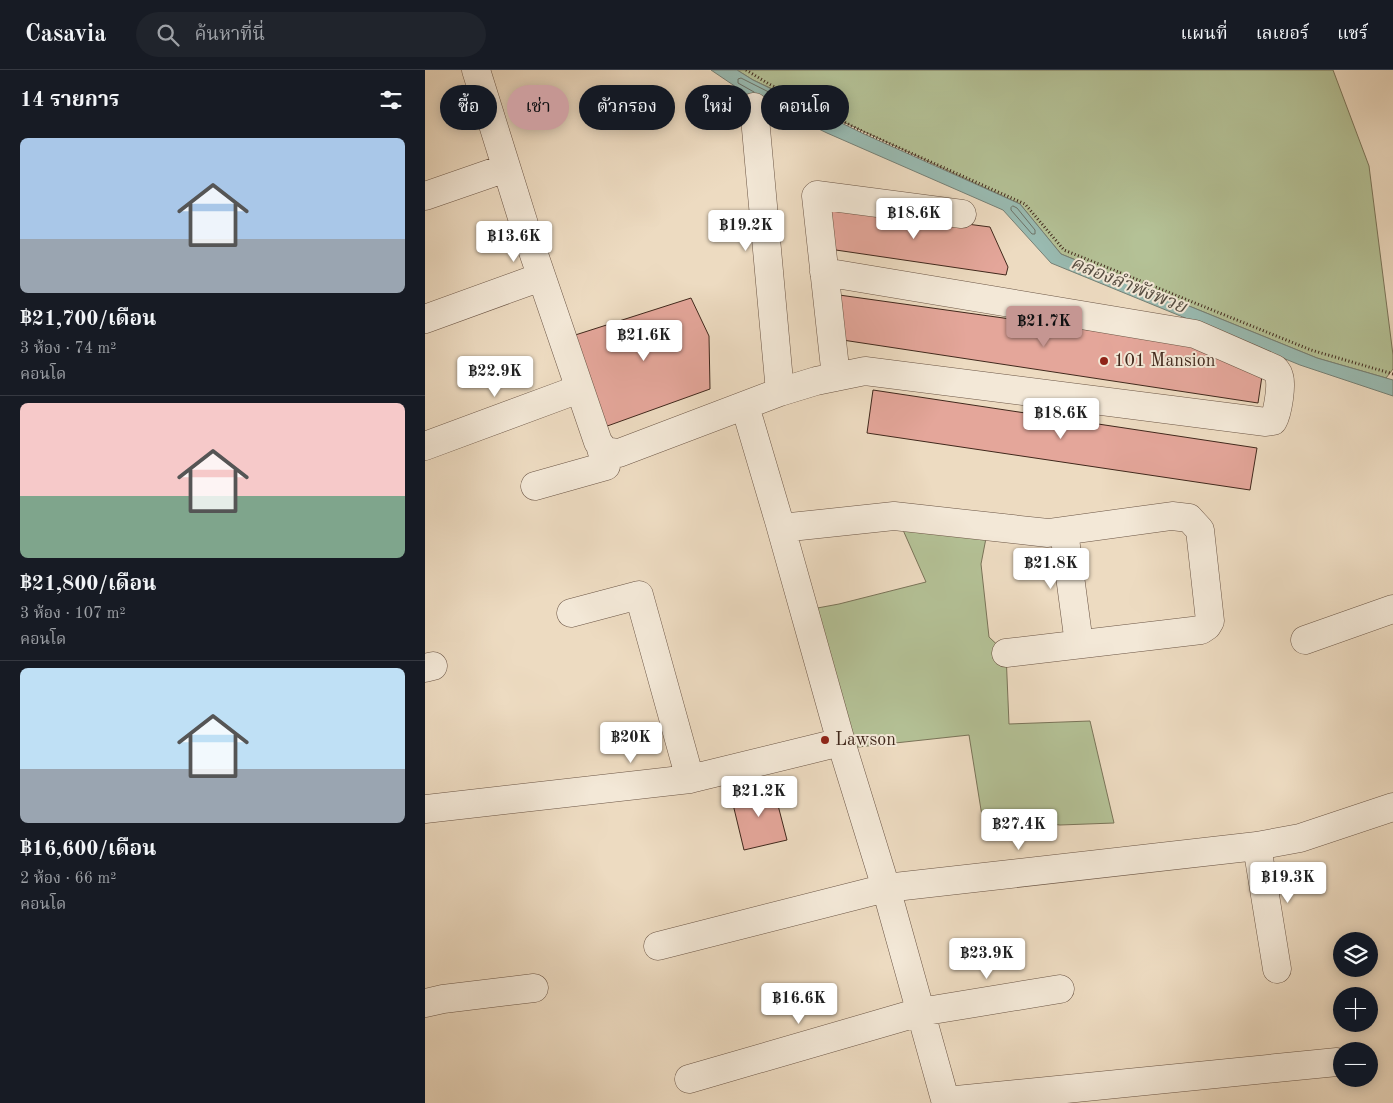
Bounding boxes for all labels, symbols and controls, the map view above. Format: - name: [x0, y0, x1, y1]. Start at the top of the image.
- search box: [136, 12, 486, 57]
- icon: search: [154, 21, 182, 49]
- text: Casavia: [25, 23, 106, 47]
- text: แผนที่: [1180, 25, 1228, 43]
- text: เลเยอร์: [1256, 25, 1309, 43]
- text: แชร์: [1337, 25, 1368, 43]
- text: ค้นหาที่นี่: [194, 26, 265, 45]
- chip: ซื้อ: [440, 85, 497, 130]
- chip: เช่า: [507, 85, 569, 130]
- chip: ตัวกรอง: [579, 85, 675, 130]
- chip: ใหม่: [685, 85, 751, 130]
- chip: คอนโด: [761, 85, 849, 130]
- icon: filters: [377, 86, 405, 114]
- text: 14 รายการ: [20, 90, 120, 111]
- icon: home: [168, 170, 258, 260]
- pin: ฿18.6K: [873, 198, 955, 240]
- text: ฿18.6K: [887, 206, 941, 222]
- pin: ฿19.2K: [705, 210, 787, 252]
- text: ฿19.2K: [719, 218, 773, 234]
- pin: ฿13.6K: [473, 220, 555, 263]
- text: ฿13.6K: [487, 229, 541, 245]
- water label: คลองลำพังพวย: [1068, 252, 1191, 318]
- pin: ฿21.7K: [1003, 306, 1085, 348]
- text: ฿21,700/เดือน: [20, 309, 156, 330]
- text: ฿21.7K: [1017, 314, 1071, 330]
- pin: ฿21.6K: [603, 320, 685, 362]
- text: ฿21.6K: [617, 328, 671, 344]
- text: 3 ห้อง · 74 m²: [20, 341, 116, 357]
- place label: 101 Mansion: [1114, 352, 1216, 370]
- marker: 101 Mansion: [1098, 355, 1110, 367]
- pin: ฿22.9K: [454, 356, 536, 398]
- text: ฿22.9K: [468, 364, 522, 380]
- text: คอนโด: [20, 367, 66, 383]
- pin: ฿18.6K: [1020, 398, 1102, 440]
- text: ฿18.6K: [1034, 406, 1088, 422]
- icon: home: [168, 436, 258, 526]
- pin: ฿21.8K: [1010, 548, 1092, 590]
- text: ฿21.8K: [1024, 556, 1078, 572]
- text: ฿21,800/เดือน: [20, 574, 156, 595]
- text: 3 ห้อง · 107 m²: [20, 606, 126, 622]
- text: คอนโด: [20, 632, 66, 648]
- icon: home: [168, 701, 258, 791]
- pin: ฿20K: [601, 722, 661, 764]
- text: ฿20K: [611, 730, 651, 746]
- place label: Lawson: [835, 731, 896, 749]
- marker: Lawson: [819, 734, 831, 746]
- pin: ฿21.2K: [718, 776, 800, 818]
- text: ฿21.2K: [732, 784, 786, 800]
- pin: ฿27.4K: [978, 808, 1060, 851]
- text: ฿27.4K: [992, 817, 1046, 833]
- text: ฿16,600/เดือน: [20, 839, 156, 860]
- pin: ฿19.3K: [1247, 862, 1329, 904]
- text: ฿19.3K: [1261, 870, 1315, 886]
- text: 2 ห้อง · 66 m²: [20, 871, 116, 887]
- text: คอนโด: [20, 897, 66, 913]
- map controls: [1333, 932, 1378, 1087]
- button: layers: [1333, 932, 1378, 977]
- pin: ฿23.9K: [946, 938, 1028, 980]
- text: ฿23.9K: [960, 946, 1014, 962]
- pin: ฿16.6K: [758, 982, 840, 1025]
- button: +: [1333, 987, 1378, 1032]
- text: ฿16.6K: [772, 991, 826, 1007]
- button: −: [1333, 1042, 1378, 1087]

